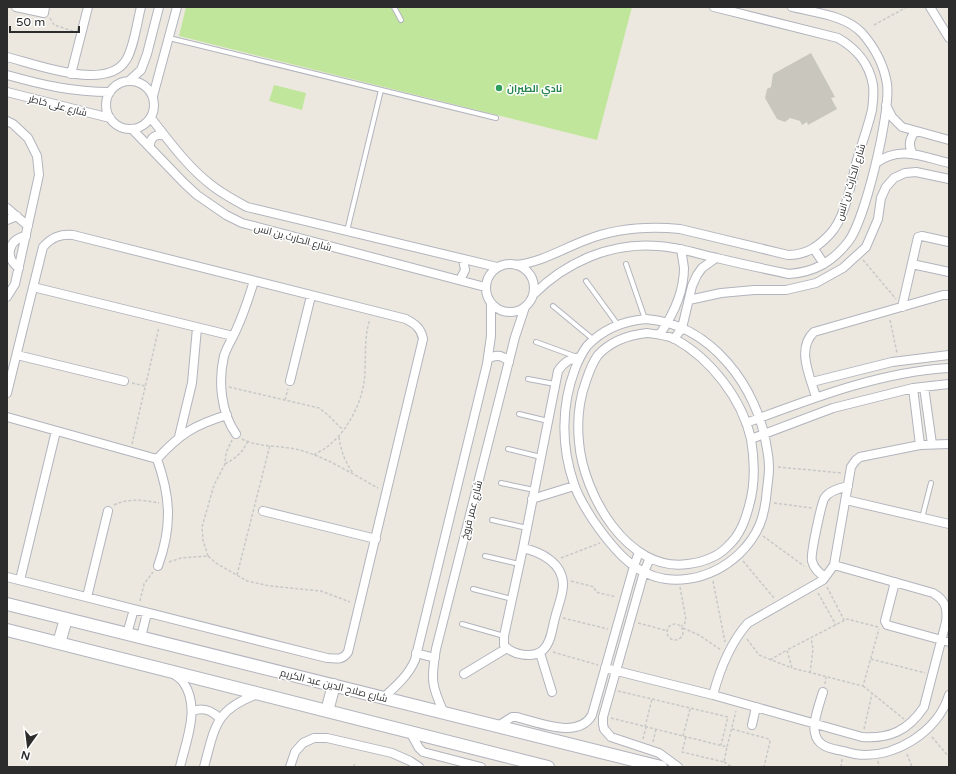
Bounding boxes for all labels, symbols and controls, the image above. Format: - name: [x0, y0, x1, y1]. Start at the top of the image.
- scale bar: [10, 8, 79, 34]
- text: 50 m: [16, 15, 45, 29]
- marker: نادي الطيران: [494, 83, 504, 93]
- place label: نادي الطيران: [507, 83, 562, 97]
- street label: شارع على خاطر: [26, 93, 88, 119]
- street label: شارع الحارث بن انس: [834, 142, 868, 222]
- street label: شارع الحارث بن انس: [253, 222, 333, 254]
- street label: شارع عمر فروخ: [459, 479, 485, 541]
- street label: شارع صلاح الدين عبد الكريم: [279, 667, 389, 706]
- north arrow: [8, 726, 48, 766]
- text: N: [20, 748, 32, 763]

